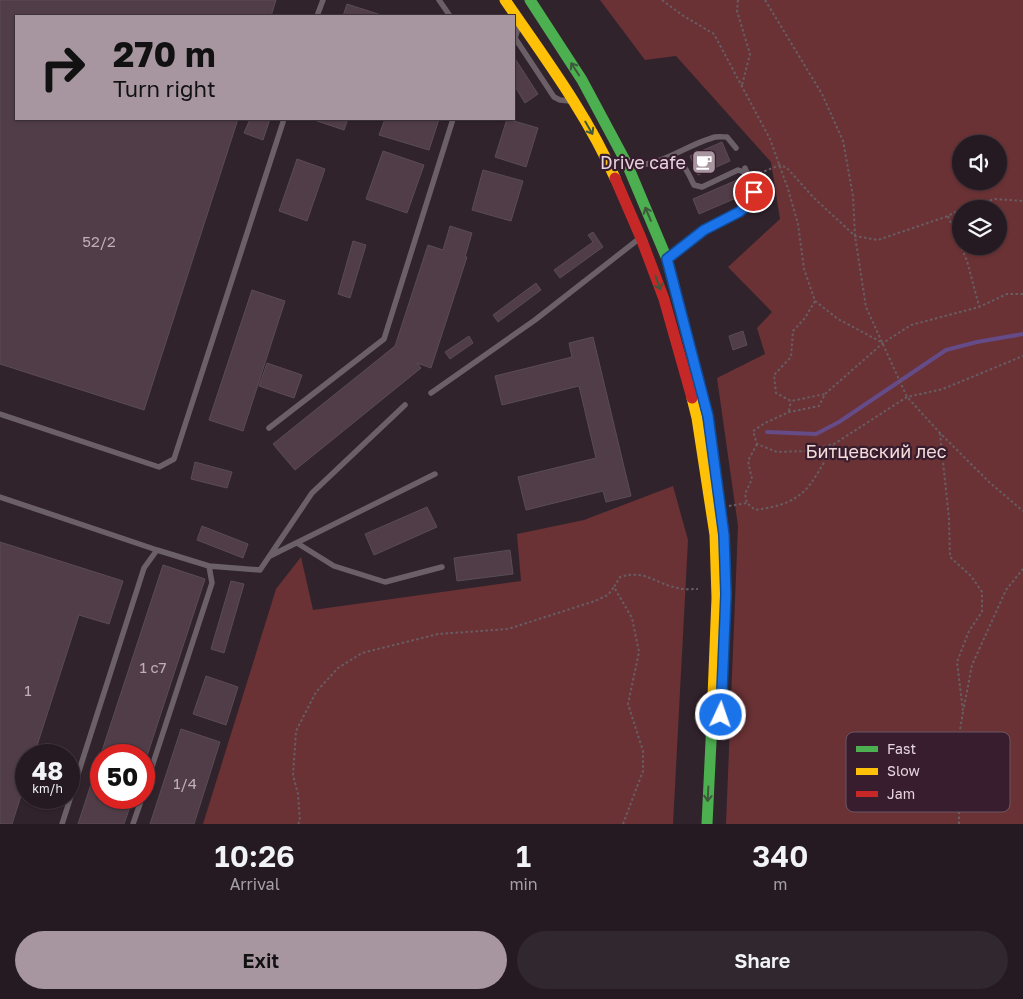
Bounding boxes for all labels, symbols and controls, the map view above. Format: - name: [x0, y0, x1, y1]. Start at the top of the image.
- text: 270 m: [113, 33, 216, 75]
- icon: right: [30, 35, 95, 100]
- one-way arrow: [570, 62, 580, 76]
- text: Turn right: [113, 75, 216, 102]
- one-way arrow: [585, 121, 595, 135]
- map controls: [952, 135, 1007, 255]
- button: sound: [952, 135, 1007, 190]
- cafe icon: Drive cafe: [691, 149, 717, 175]
- place label: Drive cafe: [600, 151, 686, 173]
- pin: [733, 171, 775, 213]
- icon: arrive: [740, 178, 768, 206]
- button: layers: [952, 200, 1007, 255]
- one-way arrow: [643, 207, 653, 222]
- house number: 52/2: [82, 232, 116, 250]
- one-way arrow: [654, 275, 663, 290]
- park label: Битцевский лес: [806, 440, 947, 462]
- house number: 1 с7: [139, 658, 167, 676]
- house number: 1: [24, 681, 32, 699]
- position arrow: [694, 688, 746, 740]
- legend: [846, 732, 1010, 812]
- text: Fast: [887, 740, 916, 757]
- speed limit sign: 50: [90, 744, 155, 809]
- text: 48: [32, 755, 63, 786]
- text: Slow: [887, 762, 920, 779]
- house number: 1/4: [173, 774, 197, 792]
- text: km/h: [32, 781, 63, 796]
- text: Jam: [887, 785, 915, 802]
- one-way arrow: [704, 786, 713, 802]
- text: 10:26: [215, 838, 295, 874]
- text: 1: [516, 838, 531, 874]
- text: 340: [752, 838, 808, 874]
- text: Arrival: [230, 874, 280, 894]
- text: min: [509, 874, 538, 894]
- text: m: [773, 874, 787, 894]
- button: Exit: [15, 931, 507, 989]
- button: Share: [517, 931, 1008, 989]

